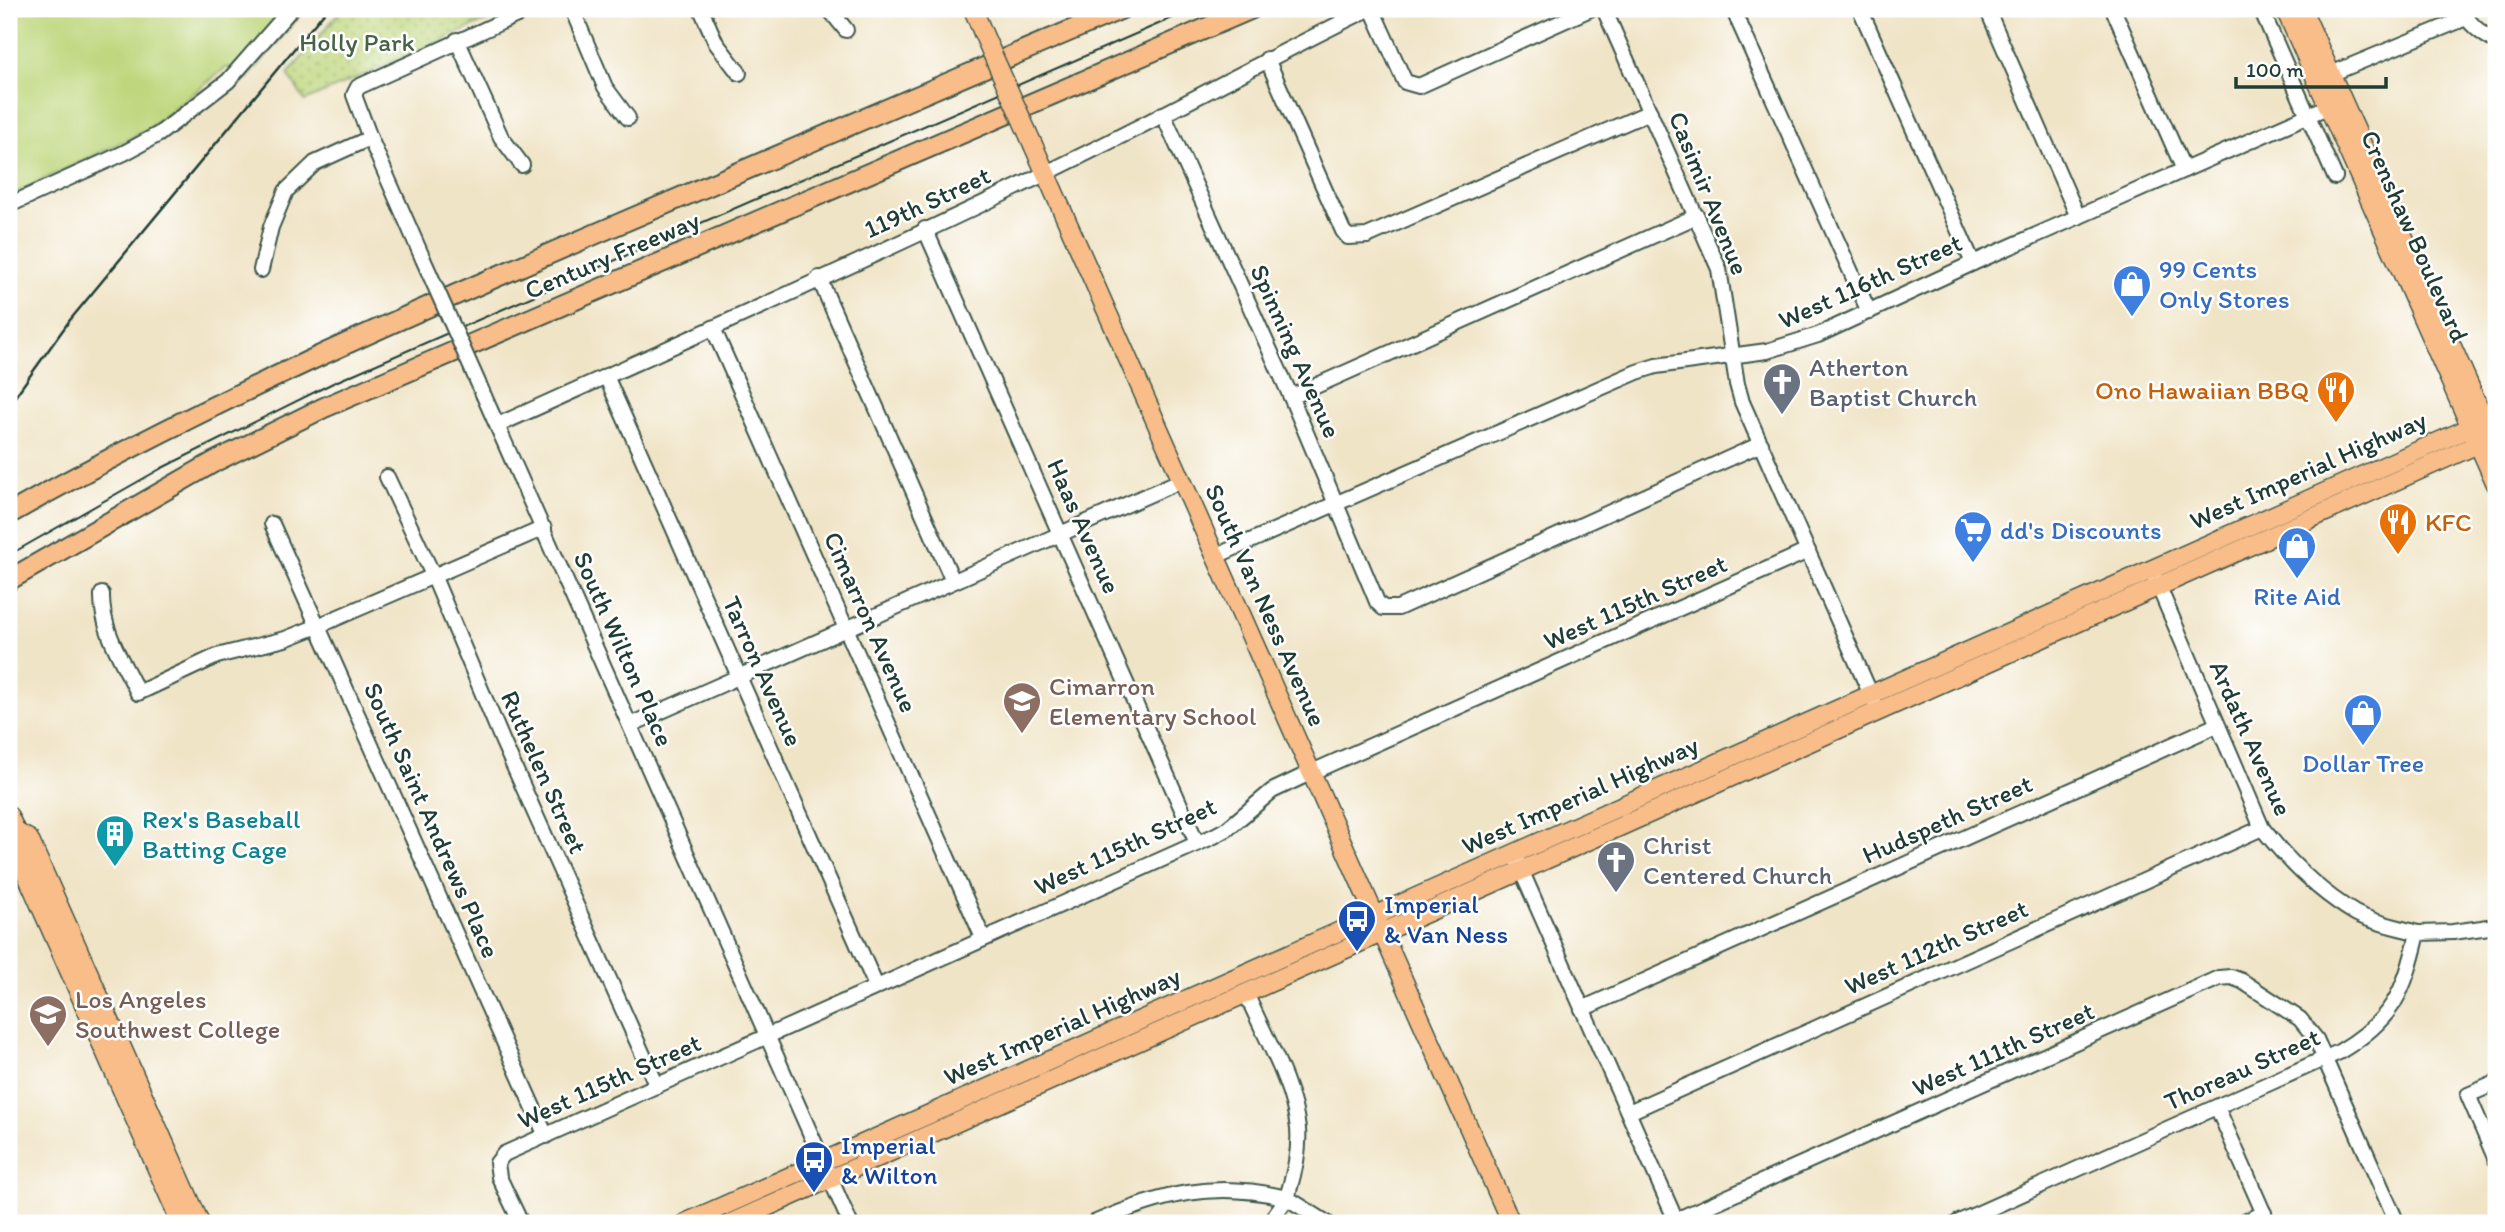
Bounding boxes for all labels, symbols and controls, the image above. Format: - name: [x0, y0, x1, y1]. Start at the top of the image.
- park label: Holly Park: [299, 26, 415, 58]
- scale bar: [2236, 46, 2386, 90]
- text: 100 m: [2246, 57, 2304, 82]
- street label: Casimir Avenue: [1662, 107, 1756, 279]
- street label: Crenshaw Boulevard: [2354, 125, 2476, 347]
- street label: 119th Street: [859, 159, 996, 245]
- street label: Century Freeway: [520, 204, 704, 306]
- street label: West 116th Street: [1773, 226, 1967, 336]
- place label: 99 Cents Only Stores: [2159, 253, 2290, 315]
- street label: Spinning Avenue: [1243, 259, 1349, 443]
- shop icon: 99 Cents Only Stores: [2111, 263, 2153, 318]
- place label: Atherton Baptist Church: [1809, 351, 1977, 413]
- church icon: Atherton Baptist Church: [1761, 361, 1803, 416]
- restaurant icon: Ono Hawaiian BBQ: [2315, 369, 2357, 424]
- place label: Ono Hawaiian BBQ: [2095, 374, 2309, 406]
- street label: West Imperial Highway: [2185, 403, 2431, 537]
- street label: Haas Avenue: [1040, 454, 1128, 598]
- street label: South Van Ness Avenue: [1198, 479, 1334, 731]
- restaurant icon: KFC: [2377, 501, 2419, 556]
- place label: KFC: [2425, 506, 2472, 538]
- supermarket icon: dd's Discounts: [1952, 509, 1994, 564]
- place label: dd's Discounts: [2000, 514, 2162, 546]
- shop icon: Rite Aid: [2276, 525, 2318, 580]
- street label: Cimarron Avenue: [817, 527, 925, 717]
- street label: South Wilton Place: [567, 547, 681, 751]
- street label: West 115th Street: [1538, 547, 1732, 657]
- place label: Rite Aid: [2253, 580, 2341, 612]
- street label: Tarron Avenue: [716, 591, 810, 751]
- street label: Ardath Avenue: [2202, 655, 2300, 821]
- place label: Cimarron Elementary School: [1049, 670, 1256, 732]
- street label: South Saint Andrews Place: [357, 677, 507, 963]
- school or university icon: Cimarron Elementary School: [1001, 680, 1043, 735]
- street label: Ruthelen Street: [494, 685, 594, 859]
- shop icon: Dollar Tree: [2342, 692, 2384, 747]
- street label: West Imperial Highway: [1457, 728, 1703, 862]
- place label: Dollar Tree: [2302, 747, 2424, 779]
- street label: Hudspeth Street: [1857, 767, 2037, 871]
- street label: West 115th Street: [1029, 790, 1221, 902]
- place label: Rex's Baseball Batting Cage: [142, 803, 300, 865]
- building icon: Rex's Baseball Batting Cage: [94, 813, 136, 868]
- place label: Christ Centered Church: [1643, 829, 1832, 891]
- church icon: Christ Centered Church: [1595, 839, 1637, 894]
- place label: Imperial & Van Ness: [1384, 888, 1508, 950]
- street label: West 112th Street: [1839, 892, 2033, 1002]
- bus stop icon: Imperial & Van Ness: [1336, 898, 1378, 953]
- street label: West Imperial Highway: [939, 959, 1185, 1093]
- place label: Los Angeles Southwest College: [75, 983, 280, 1045]
- school or university icon: Los Angeles Southwest College: [27, 993, 69, 1048]
- street label: West 111th Street: [1907, 994, 2099, 1103]
- street label: Thoreau Street: [2159, 1020, 2325, 1118]
- street label: West 115th Street: [512, 1026, 706, 1136]
- place label: Imperial & Wilton: [841, 1129, 938, 1191]
- bus stop icon: Imperial & Wilton: [793, 1139, 835, 1194]

